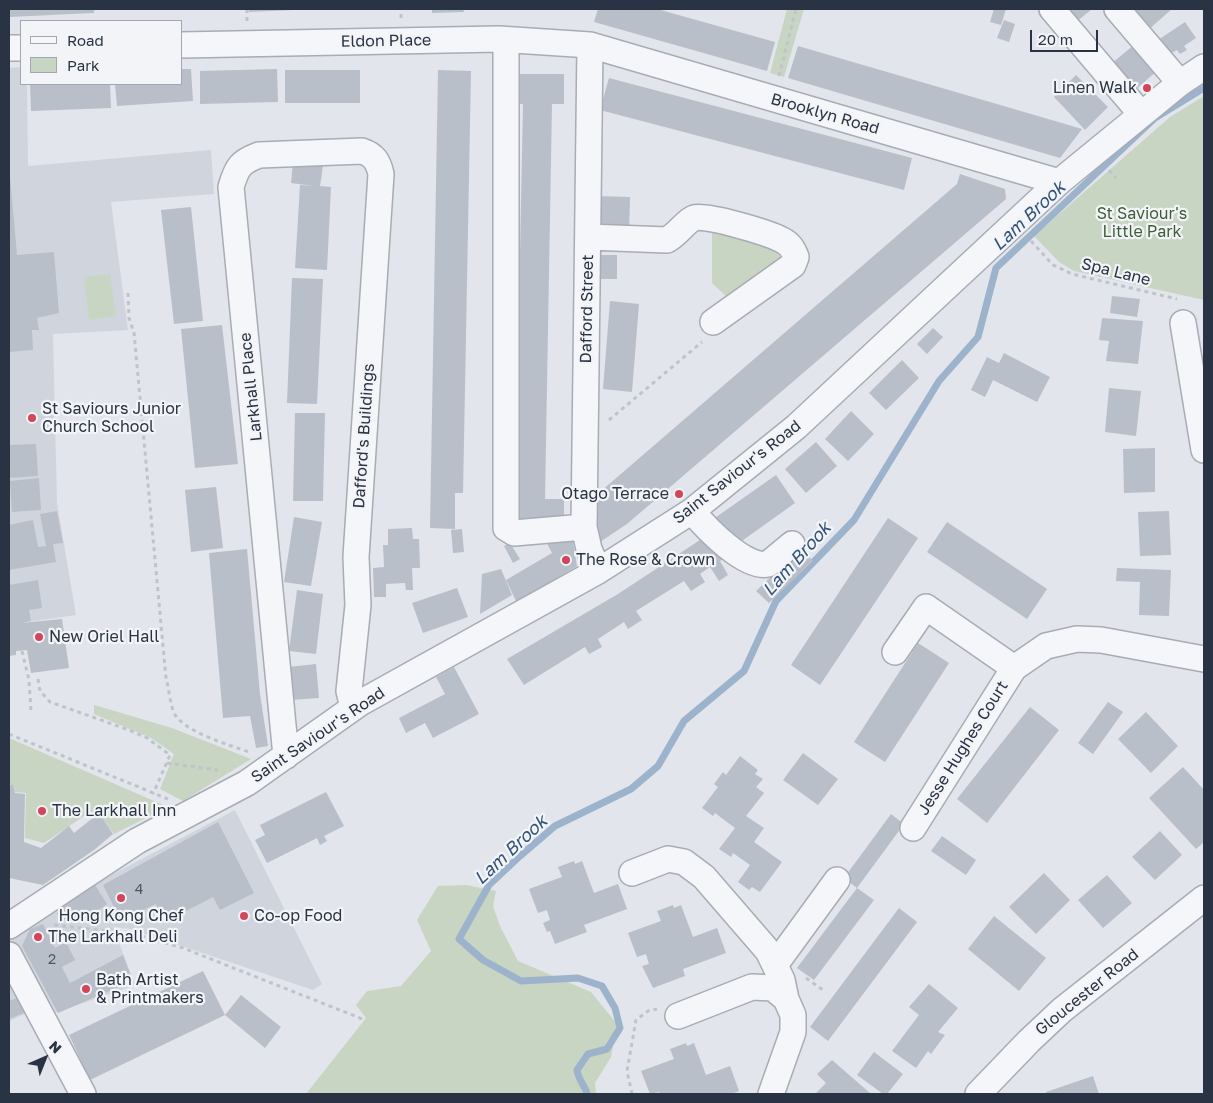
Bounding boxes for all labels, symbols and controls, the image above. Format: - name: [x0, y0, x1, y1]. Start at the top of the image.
- legend: [20, 20, 182, 85]
- scale bar: [1033, 20, 1100, 52]
- text: 20 m: [1038, 30, 1073, 48]
- text: Road: [67, 31, 104, 49]
- street label: Eldon Place: [341, 31, 431, 51]
- text: Park: [67, 56, 99, 74]
- place label: Linen Walk: [1053, 78, 1137, 98]
- marker: Linen Walk: [1141, 82, 1153, 94]
- street label: Brooklyn Road: [769, 89, 881, 139]
- water label: Lam Brook: [988, 177, 1070, 255]
- park label: St Saviour's Little Park: [1097, 204, 1187, 242]
- street label: Dafford Street: [576, 254, 598, 364]
- street label: Spa Lane: [1079, 254, 1153, 290]
- street label: Larkhall Place: [236, 332, 266, 442]
- street label: Dafford's Buildings: [349, 363, 379, 509]
- place label: St Saviours Junior Church School: [42, 399, 181, 437]
- marker: St Saviours Junior Church School: [26, 412, 38, 424]
- street label: Saint Saviour's Road: [669, 416, 805, 528]
- place label: Otago Terrace: [561, 484, 669, 504]
- marker: Otago Terrace: [673, 488, 685, 500]
- water label: Lam Brook: [758, 518, 836, 600]
- place label: The Rose & Crown: [576, 550, 715, 570]
- marker: The Rose & Crown: [560, 554, 572, 566]
- place label: New Oriel Hall: [49, 627, 159, 647]
- marker: New Oriel Hall: [33, 631, 45, 643]
- street label: Jesse Hughes Court: [914, 677, 1012, 819]
- street label: Saint Saviour's Road: [247, 683, 389, 787]
- place label: The Larkhall Inn: [52, 801, 176, 821]
- marker: The Larkhall Inn: [36, 805, 48, 817]
- water label: Lam Brook: [470, 811, 552, 889]
- house number: 4: [135, 882, 143, 898]
- marker: Hong Kong Chef: [115, 892, 127, 904]
- place label: Hong Kong Chef: [58, 906, 184, 926]
- place label: Co-op Food: [254, 906, 342, 926]
- marker: Co-op Food: [238, 910, 250, 922]
- place label: The Larkhall Deli: [48, 927, 178, 947]
- marker: The Larkhall Deli: [32, 931, 44, 943]
- street label: Gloucester Road: [1032, 945, 1142, 1039]
- house number: 2: [48, 952, 56, 968]
- place label: Bath Artist & Printmakers: [96, 970, 204, 1008]
- marker: Bath Artist & Printmakers: [80, 983, 92, 995]
- north arrow: [20, 1033, 70, 1083]
- text: N: [46, 1037, 65, 1057]

